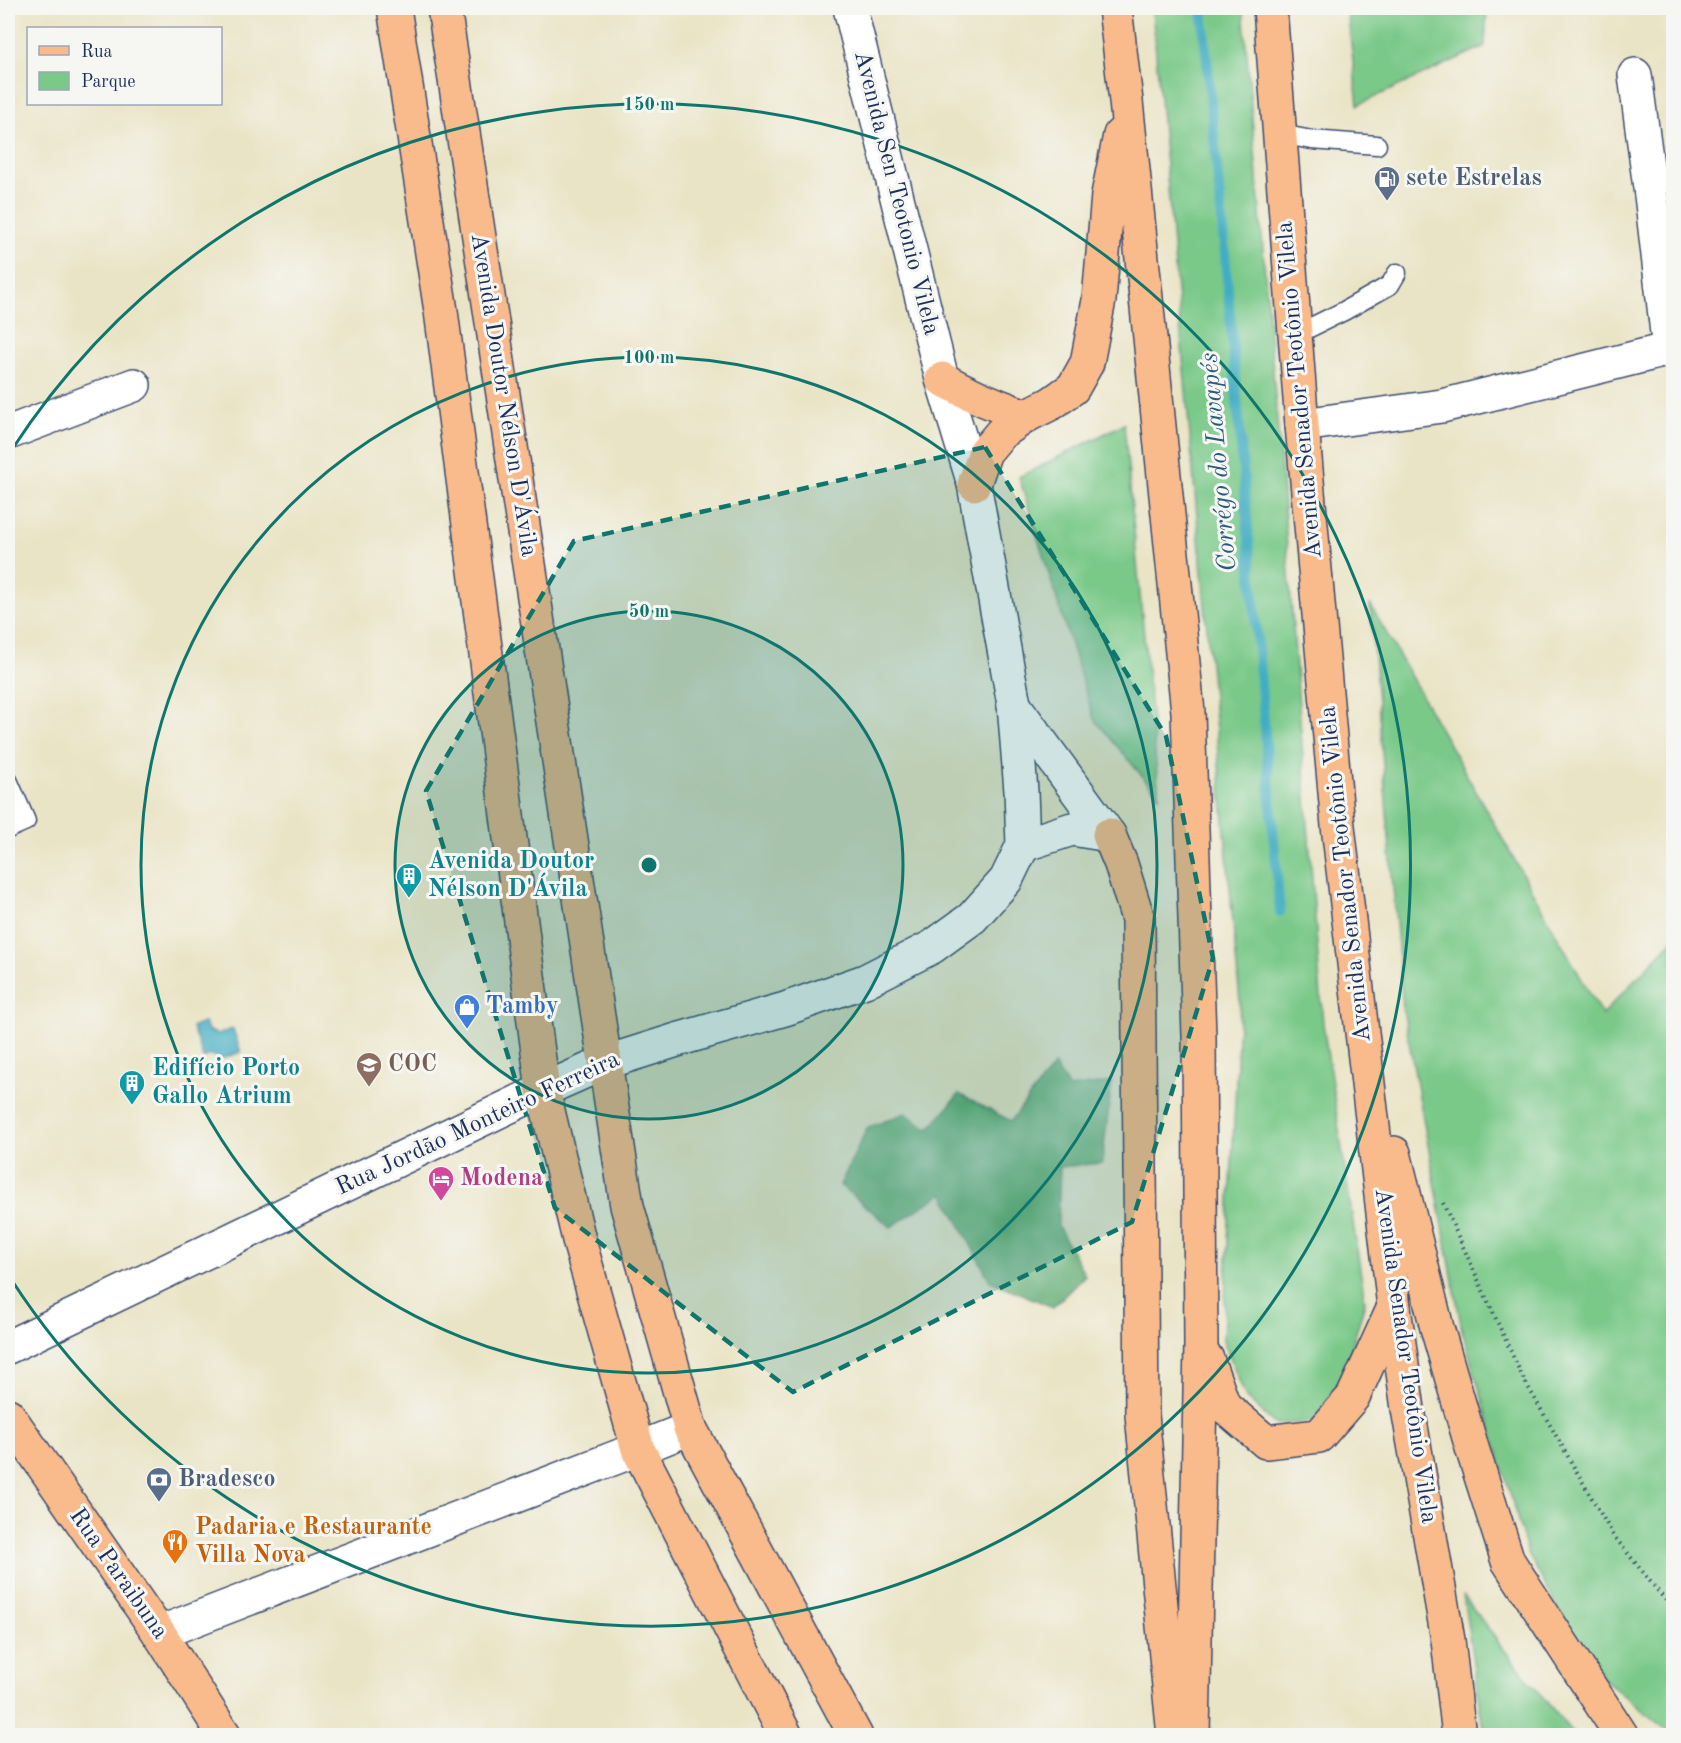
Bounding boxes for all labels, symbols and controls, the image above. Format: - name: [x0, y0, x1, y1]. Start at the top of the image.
- legend: [27, 27, 222, 105]
- text: Rua: [81, 43, 112, 61]
- street label: Avenida Sen Teotonio Vilela: [849, 48, 943, 338]
- text: Parque: [81, 73, 136, 91]
- text: 150 m: [624, 96, 674, 114]
- fuel station icon: sete Estrelas: [1372, 164, 1402, 202]
- place label: sete Estrelas: [1406, 167, 1542, 191]
- street label: Avenida Senador Teotônio Vilela: [1273, 220, 1327, 560]
- street label: Avenida Doutor Nélson D'Ávila: [466, 231, 544, 559]
- text: 100 m: [624, 349, 674, 367]
- water label: Corrégo do Lavapés: [1196, 351, 1242, 573]
- text: 50 m: [629, 603, 669, 621]
- street label: Avenida Senador Teotônio Vilela: [1316, 704, 1376, 1043]
- place label: Avenida Doutor Nélson D'Ávila: [428, 850, 594, 902]
- centre of rings: [639, 855, 659, 875]
- building icon: Avenida Doutor Nélson D'Ávila: [394, 861, 424, 899]
- shop icon: Tamby: [452, 992, 482, 1030]
- place label: Tamby: [486, 995, 559, 1019]
- street label: Rua Jordão Monteiro Ferreira: [332, 1048, 624, 1200]
- school or university icon: COC: [354, 1050, 384, 1088]
- place label: COC: [388, 1053, 437, 1077]
- place label: Edifício Porto Gallo Atrium: [152, 1057, 300, 1109]
- building icon: Edifício Porto Gallo Atrium: [117, 1068, 147, 1106]
- hotel icon: Modena: [426, 1164, 456, 1202]
- place label: Modena: [460, 1167, 543, 1191]
- street label: Avenida Senador Teotônio Vilela: [1370, 1187, 1440, 1525]
- bank icon: Bradesco: [144, 1465, 174, 1503]
- place label: Bradesco: [178, 1468, 276, 1492]
- street label: Rua Paraibuna: [64, 1504, 172, 1644]
- place label: Padaria e Restaurante Villa Nova: [195, 1516, 432, 1568]
- restaurant icon: Padaria e Restaurante Villa Nova: [160, 1527, 190, 1565]

